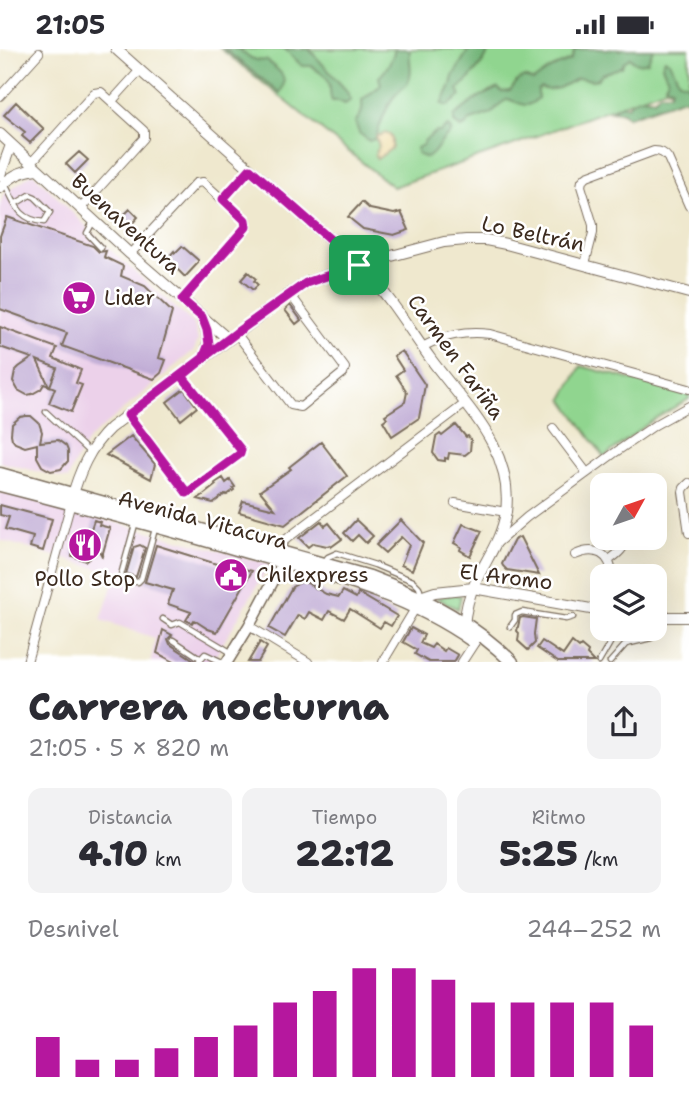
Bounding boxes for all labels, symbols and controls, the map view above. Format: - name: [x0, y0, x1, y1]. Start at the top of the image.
- text: 21:05: [35, 7, 105, 42]
- street label: Buenaventura: [65, 167, 187, 281]
- street label: Lo Beltrán: [479, 209, 587, 259]
- pin: [329, 235, 389, 295]
- icon: arrive: [340, 246, 378, 284]
- supermarket icon: Lider: [60, 279, 98, 317]
- place label: Lider: [104, 284, 155, 312]
- street label: Carmen Fariña: [401, 289, 511, 425]
- north arrow: [590, 473, 667, 549]
- map controls: [590, 473, 667, 641]
- street label: Avenida Vitacura: [115, 484, 291, 556]
- restaurant icon: Pollo Stop: [66, 526, 104, 564]
- public building icon: Chilexpress: [212, 556, 250, 594]
- street label: El Aromo: [458, 557, 554, 597]
- place label: Chilexpress: [256, 561, 369, 589]
- button: layers: [590, 564, 667, 641]
- place label: Pollo Stop: [35, 565, 135, 593]
- text: Carrera nocturna: [28, 681, 389, 732]
- button: share: [587, 685, 661, 759]
- text: 21:05 · 5 × 820 m: [28, 733, 229, 763]
- text: Distancia: [88, 805, 172, 830]
- text: Tiempo: [312, 805, 377, 830]
- text: Ritmo: [532, 805, 586, 830]
- text: 4.10: [79, 830, 148, 877]
- text: 22:12: [295, 830, 394, 877]
- text: 5:25: [499, 830, 578, 877]
- text: km: [148, 847, 182, 872]
- text: /km: [578, 847, 618, 872]
- text: Desnivel: [28, 914, 119, 944]
- text: 244–252 m: [526, 914, 661, 944]

